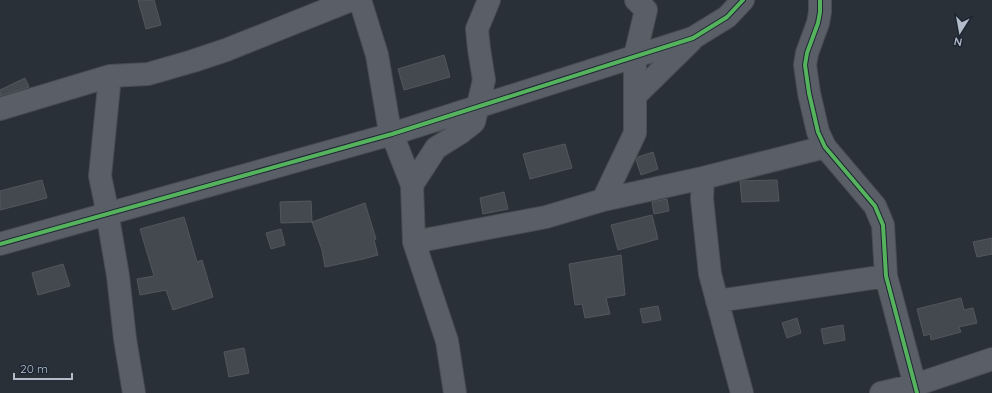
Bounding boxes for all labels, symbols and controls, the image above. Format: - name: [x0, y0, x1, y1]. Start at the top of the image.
- north arrow: [940, 12, 980, 52]
- text: N: [953, 34, 963, 49]
- scale bar: [14, 355, 72, 381]
- text: 20 m: [20, 361, 48, 376]

